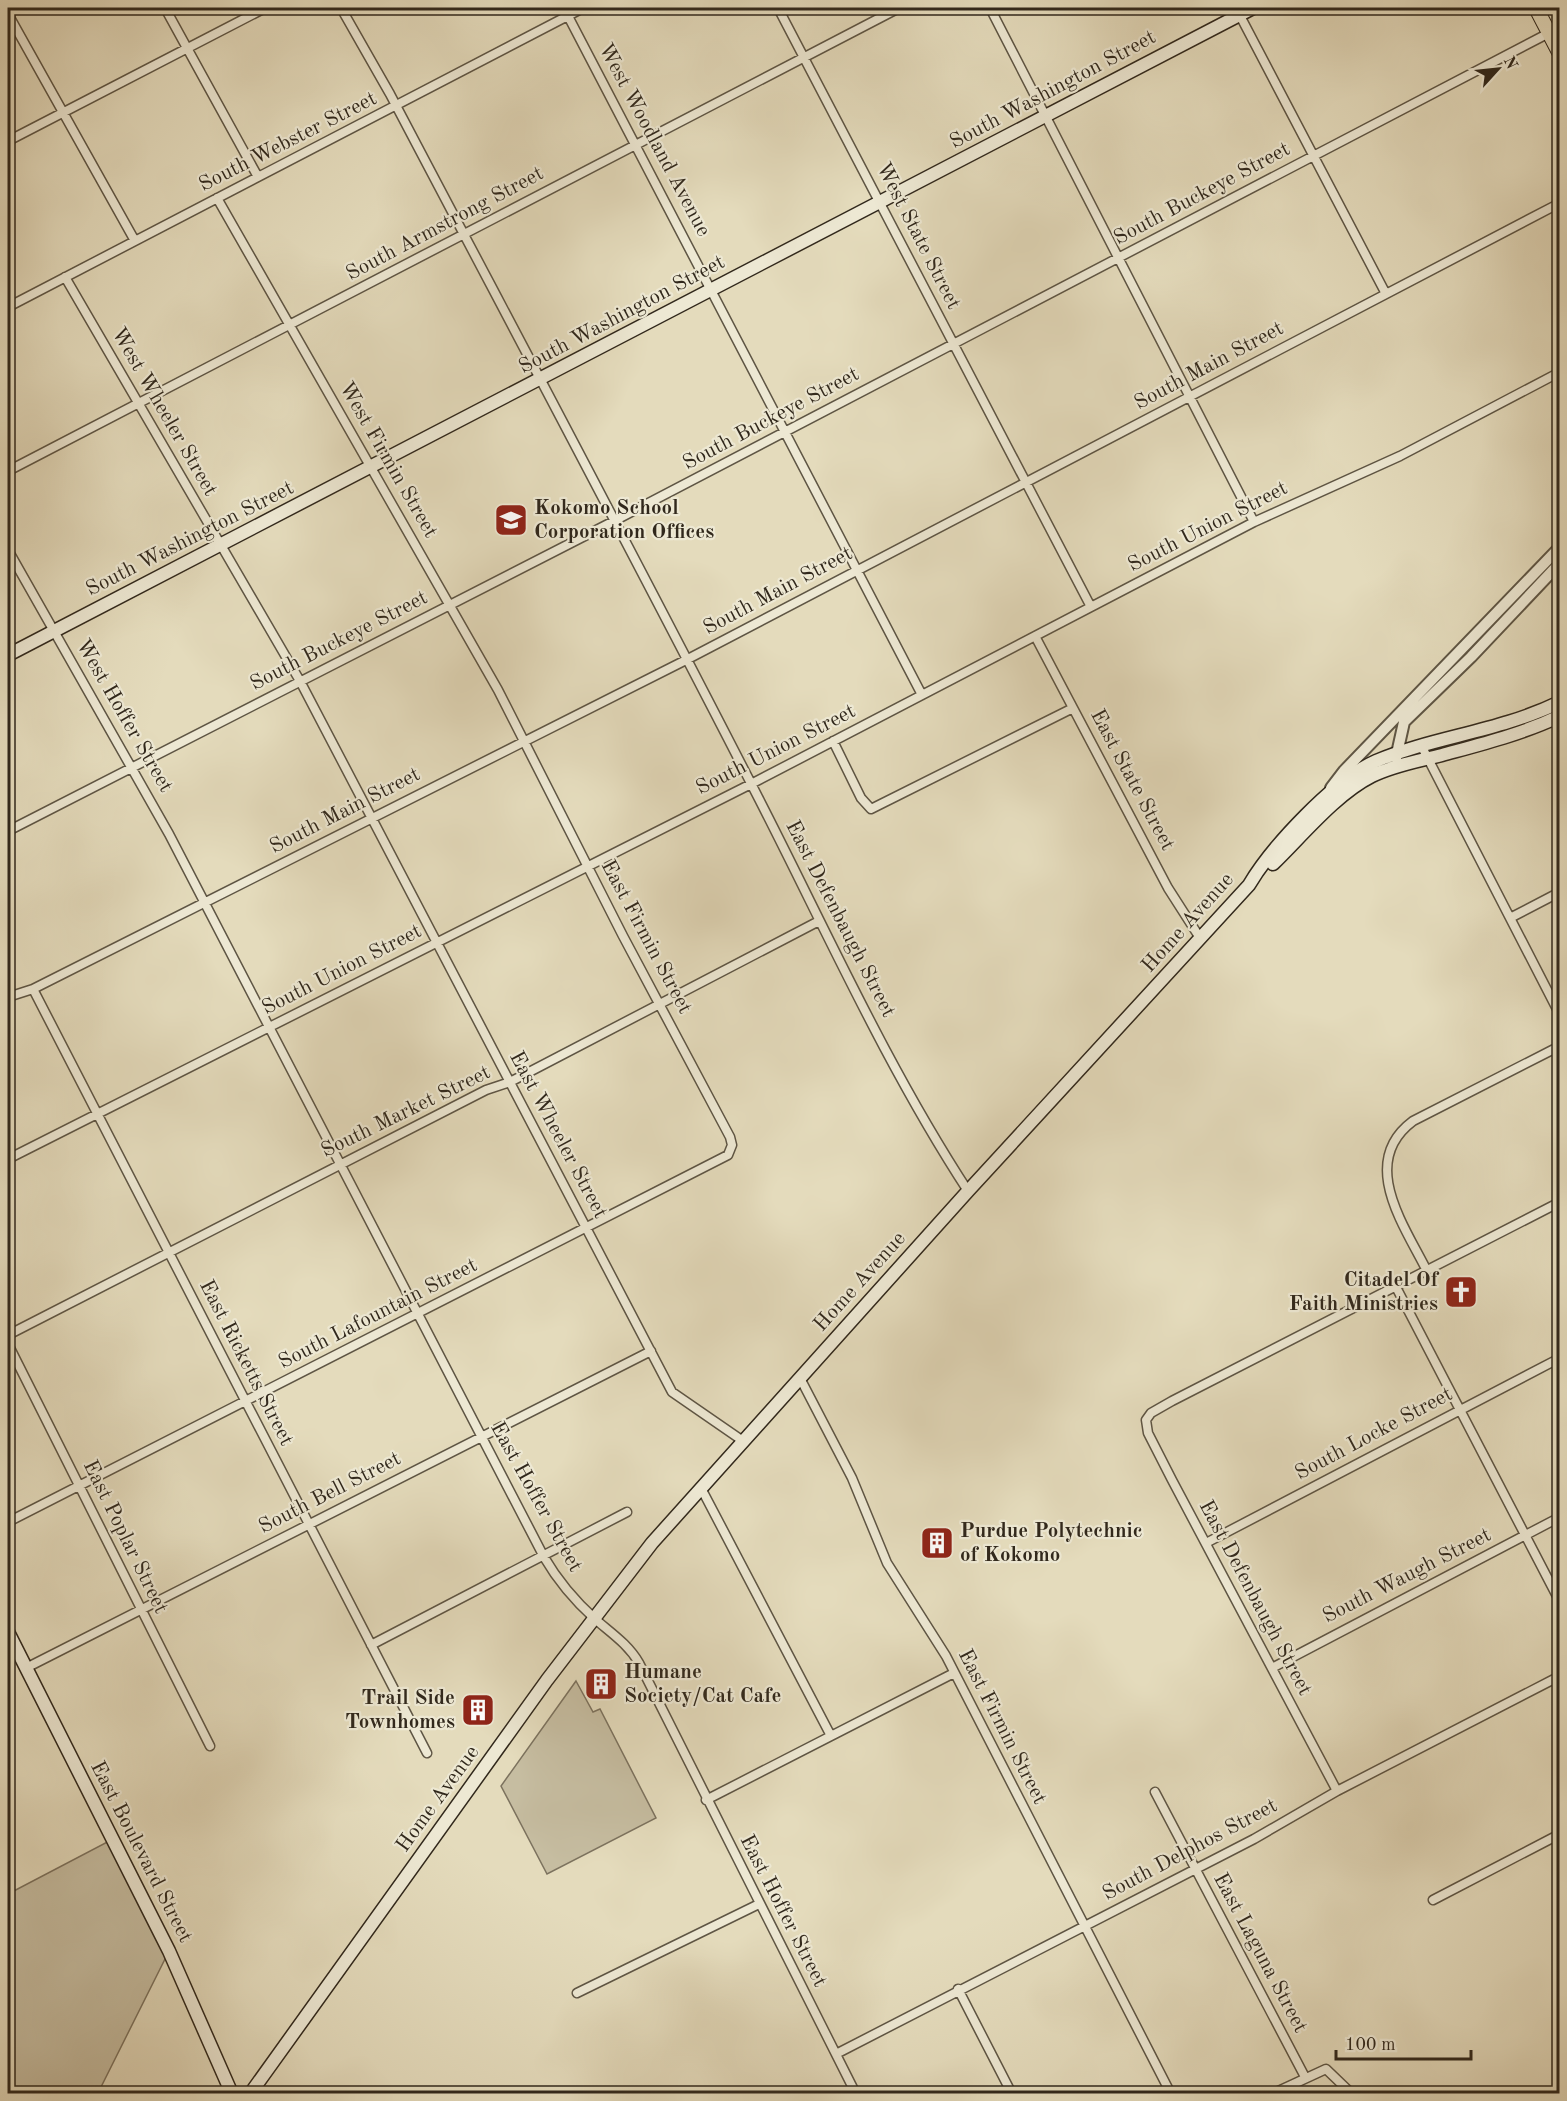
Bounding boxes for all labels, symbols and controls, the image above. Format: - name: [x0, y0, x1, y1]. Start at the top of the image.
- street label: South Washington Street: [947, 27, 1159, 153]
- north arrow: [1468, 39, 1528, 99]
- street label: West Woodland Avenue: [594, 40, 714, 240]
- text: N: [1500, 54, 1520, 73]
- street label: South Webster Street: [196, 88, 380, 196]
- street label: South Buckeye Street: [1111, 139, 1293, 249]
- street label: West State Street: [872, 159, 964, 313]
- street label: South Armstrong Street: [343, 163, 547, 285]
- street label: South Washington Street: [516, 252, 728, 378]
- street label: South Main Street: [1131, 318, 1287, 414]
- street label: West Wheeler Street: [107, 324, 221, 500]
- street label: South Buckeye Street: [680, 364, 862, 474]
- street label: West Firmin Street: [335, 378, 441, 542]
- street label: South Washington Street: [83, 477, 297, 601]
- street label: South Union Street: [1125, 478, 1291, 576]
- place label: Kokomo School Corporation Offices: [534, 498, 714, 543]
- school or university icon: Kokomo School Corporation Offices: [493, 502, 529, 538]
- street label: South Main Street: [700, 543, 856, 639]
- street label: South Buckeye Street: [247, 587, 431, 695]
- street label: West Hoffer Street: [72, 636, 176, 796]
- street label: South Union Street: [693, 701, 859, 799]
- street label: East State Street: [1086, 706, 1178, 854]
- street label: South Main Street: [266, 764, 424, 858]
- street label: East Defenbaugh Street: [781, 817, 899, 1021]
- street label: East Firmin Street: [597, 857, 695, 1017]
- street label: Home Avenue: [1138, 869, 1238, 977]
- street label: South Union Street: [259, 921, 425, 1019]
- street label: East Wheeler Street: [505, 1048, 611, 1222]
- street label: South Market Street: [318, 1062, 494, 1162]
- street label: Home Avenue: [810, 1228, 910, 1336]
- street label: South Lafountain Street: [275, 1255, 481, 1373]
- place label: Citadel Of Faith Ministries: [1289, 1270, 1440, 1315]
- church icon: Citadel Of Faith Ministries: [1443, 1274, 1479, 1310]
- street label: East Ricketts Street: [195, 1277, 297, 1449]
- street label: South Locke Street: [1292, 1384, 1456, 1484]
- street label: East Hoffer Street: [486, 1419, 586, 1575]
- street label: South Bell Street: [256, 1448, 404, 1538]
- street label: East Poplar Street: [79, 1457, 171, 1617]
- street label: East Defenbaugh Street: [1195, 1497, 1315, 1699]
- place label: Purdue Polytechnic of Kokomo: [960, 1521, 1143, 1566]
- street label: South Waugh Street: [1319, 1524, 1495, 1628]
- building icon: Purdue Polytechnic of Kokomo: [919, 1525, 955, 1561]
- street label: East Firmin Street: [954, 1646, 1050, 1808]
- place label: Humane Society/Cat Cafe: [624, 1662, 782, 1707]
- building icon: Humane Society/Cat Cafe: [583, 1666, 619, 1702]
- place label: Trail Side Townhomes: [345, 1688, 455, 1733]
- building icon: Trail Side Townhomes: [460, 1692, 496, 1728]
- street label: Home Avenue: [393, 1742, 483, 1856]
- street label: East Boulevard Street: [86, 1758, 196, 1946]
- street label: South Delphos Street: [1099, 1795, 1281, 1905]
- street label: East Hoffer Street: [736, 1831, 830, 1991]
- street label: East Laguna Street: [1209, 1870, 1311, 2036]
- scale bar: [1336, 2023, 1471, 2061]
- text: 100 m: [1345, 2036, 1396, 2054]

